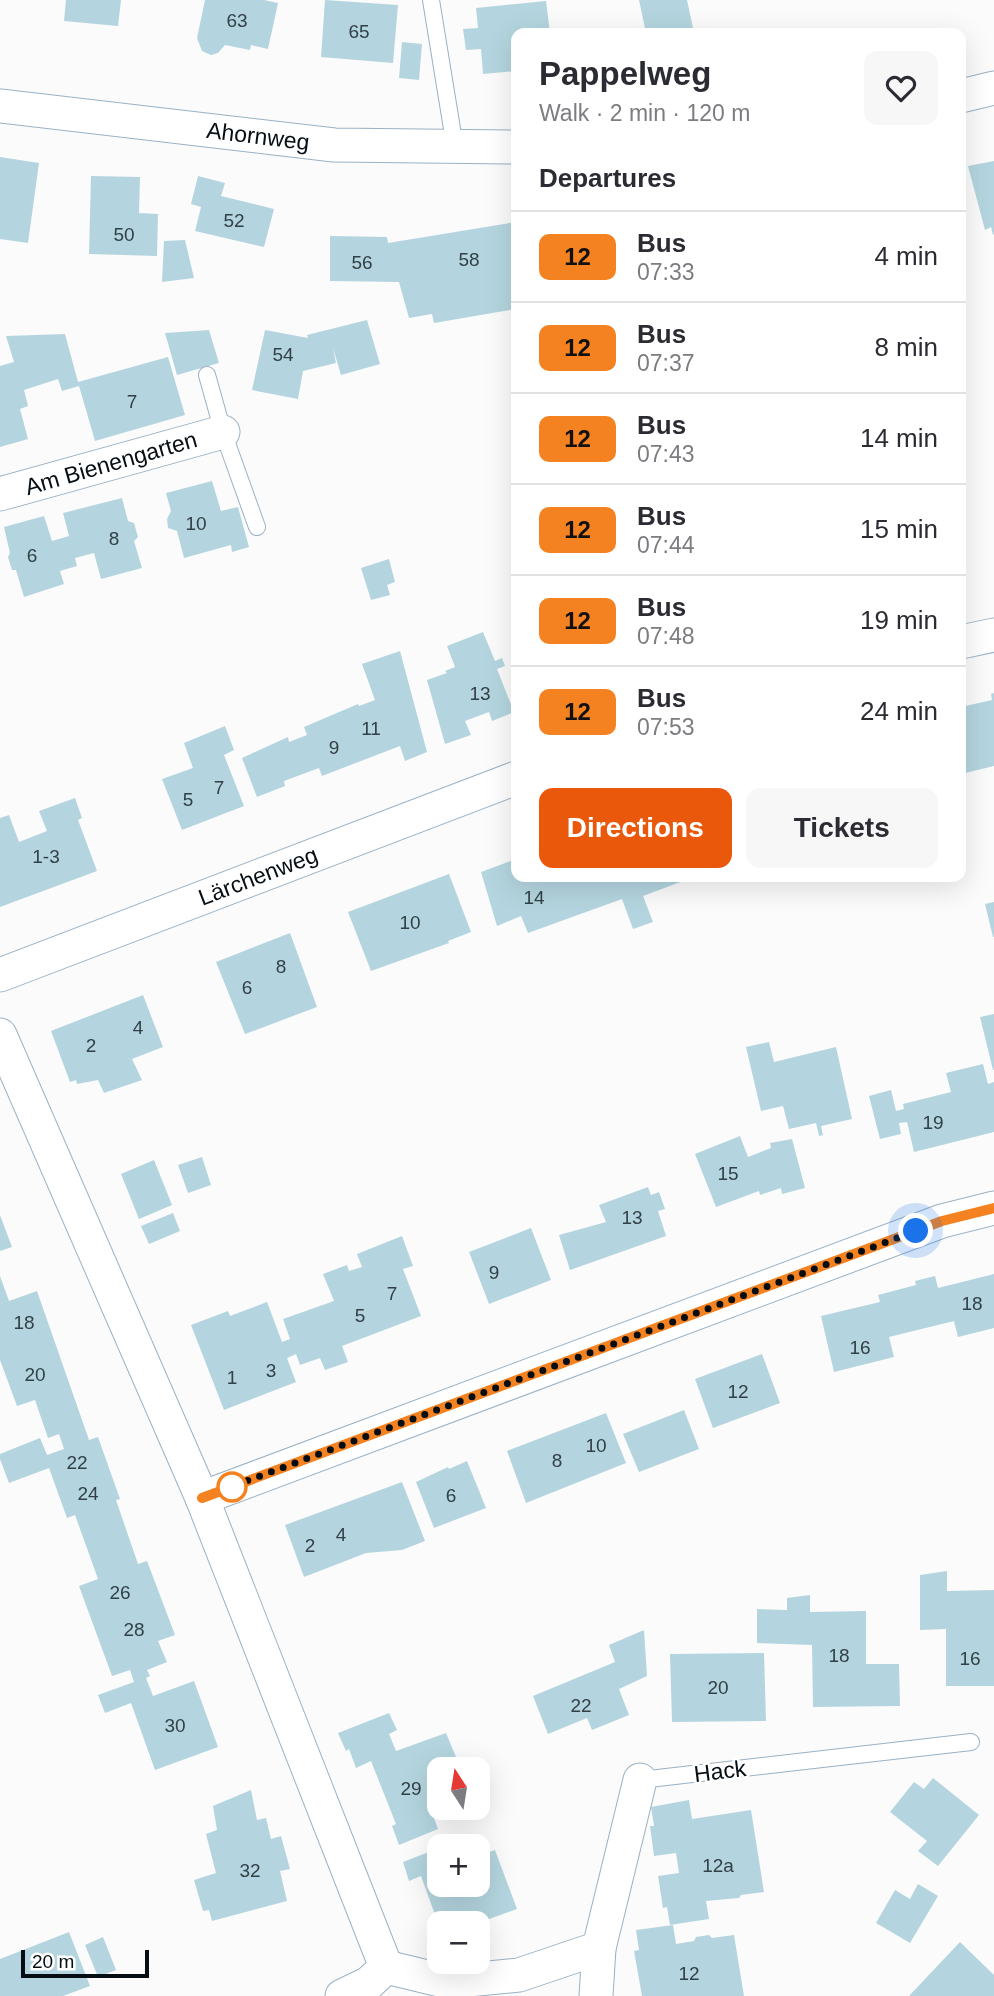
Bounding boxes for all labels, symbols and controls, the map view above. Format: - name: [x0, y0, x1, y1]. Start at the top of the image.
- house number: 63: [226, 10, 248, 31]
- house number: 65: [348, 21, 370, 42]
- button: heart: [864, 51, 938, 125]
- text: Pappelweg: [539, 55, 711, 92]
- text: Walk · 2 min · 120 m: [539, 100, 750, 126]
- street label: Ahornweg: [205, 117, 311, 155]
- text: Departures: [539, 163, 676, 193]
- house number: 52: [223, 210, 245, 231]
- house number: 50: [113, 224, 135, 245]
- text: Bus: [637, 228, 686, 258]
- text: 4 min: [874, 241, 938, 271]
- text: 12: [564, 243, 591, 270]
- house number: 58: [458, 249, 480, 270]
- house number: 56: [351, 252, 373, 273]
- text: 07:33: [637, 259, 695, 285]
- text: Bus: [637, 319, 686, 349]
- text: 8 min: [874, 332, 938, 362]
- text: 12: [564, 334, 591, 361]
- house number: 54: [272, 344, 294, 365]
- text: 07:37: [637, 350, 695, 376]
- house number: 7: [127, 391, 137, 412]
- text: Bus: [637, 410, 686, 440]
- text: 14 min: [860, 423, 938, 453]
- text: 12: [564, 425, 591, 452]
- street label: Am Bienengarten: [22, 426, 200, 500]
- text: 07:43: [637, 441, 695, 467]
- text: Bus: [637, 501, 686, 531]
- house number: 10: [185, 513, 207, 534]
- text: 15 min: [860, 514, 938, 544]
- text: 12: [564, 516, 591, 543]
- house number: 8: [109, 528, 119, 549]
- text: 07:44: [637, 532, 695, 558]
- house number: 6: [27, 545, 37, 566]
- text: Bus: [637, 592, 686, 622]
- text: 19 min: [860, 605, 938, 635]
- text: 12: [564, 607, 591, 634]
- text: 07:48: [637, 623, 695, 649]
- house number: 13: [469, 683, 491, 704]
- text: Bus: [637, 683, 686, 713]
- text: 24 min: [860, 696, 938, 726]
- text: 12: [564, 698, 591, 725]
- text: 07:53: [637, 714, 695, 740]
- house number: 11: [361, 718, 381, 739]
- house number: 9: [329, 737, 339, 758]
- house number: 7: [214, 777, 224, 798]
- button: Directions: [539, 788, 732, 868]
- button: Tickets: [746, 788, 938, 868]
- house number: 5: [183, 789, 193, 810]
- street label: Lärchenweg: [195, 841, 321, 911]
- house number: 1-3: [32, 846, 60, 867]
- house number: 14: [523, 887, 545, 908]
- house number: 10: [399, 912, 421, 933]
- house number: 8: [276, 956, 286, 977]
- house number: 6: [242, 977, 252, 998]
- house number: 4: [133, 1017, 144, 1038]
- house number: 2: [86, 1035, 96, 1056]
- house number: 19: [922, 1112, 944, 1133]
- house number: 15: [717, 1163, 739, 1184]
- house number: 13: [621, 1207, 643, 1228]
- your location: [898, 1213, 933, 1248]
- house number: 9: [489, 1262, 499, 1283]
- house number: 7: [387, 1283, 397, 1304]
- house number: 18: [961, 1293, 983, 1314]
- house number: 5: [355, 1305, 365, 1326]
- house number: 18: [13, 1312, 35, 1333]
- house number: 16: [849, 1337, 871, 1358]
- house number: 3: [266, 1360, 276, 1381]
- house number: 20: [24, 1364, 46, 1385]
- house number: 1: [227, 1367, 237, 1388]
- house number: 12: [727, 1381, 749, 1402]
- house number: 10: [585, 1435, 607, 1456]
- house number: 8: [552, 1450, 562, 1471]
- house number: 22: [66, 1452, 88, 1473]
- unlabelled marker: [217, 1472, 247, 1502]
- house number: 24: [77, 1483, 99, 1504]
- house number: 6: [446, 1485, 456, 1506]
- house number: 4: [336, 1524, 347, 1545]
- house number: 2: [305, 1535, 315, 1556]
- house number: 26: [109, 1582, 131, 1603]
- house number: 28: [123, 1619, 145, 1640]
- house number: 18: [828, 1645, 850, 1666]
- house number: 16: [959, 1648, 981, 1669]
- house number: 20: [707, 1677, 729, 1698]
- house number: 22: [570, 1695, 592, 1716]
- house number: 30: [164, 1715, 186, 1736]
- street label: Hack: [692, 1755, 748, 1787]
- north arrow: [427, 1757, 490, 1820]
- map controls: [427, 1757, 490, 1974]
- house number: 29: [400, 1778, 422, 1799]
- button: +: [427, 1834, 490, 1897]
- house number: 12a: [702, 1855, 734, 1876]
- house number: 32: [239, 1860, 261, 1881]
- button: −: [427, 1911, 490, 1974]
- scale bar: [21, 1947, 149, 1979]
- text: 20 m: [32, 1951, 74, 1972]
- house number: 12: [678, 1963, 700, 1984]

